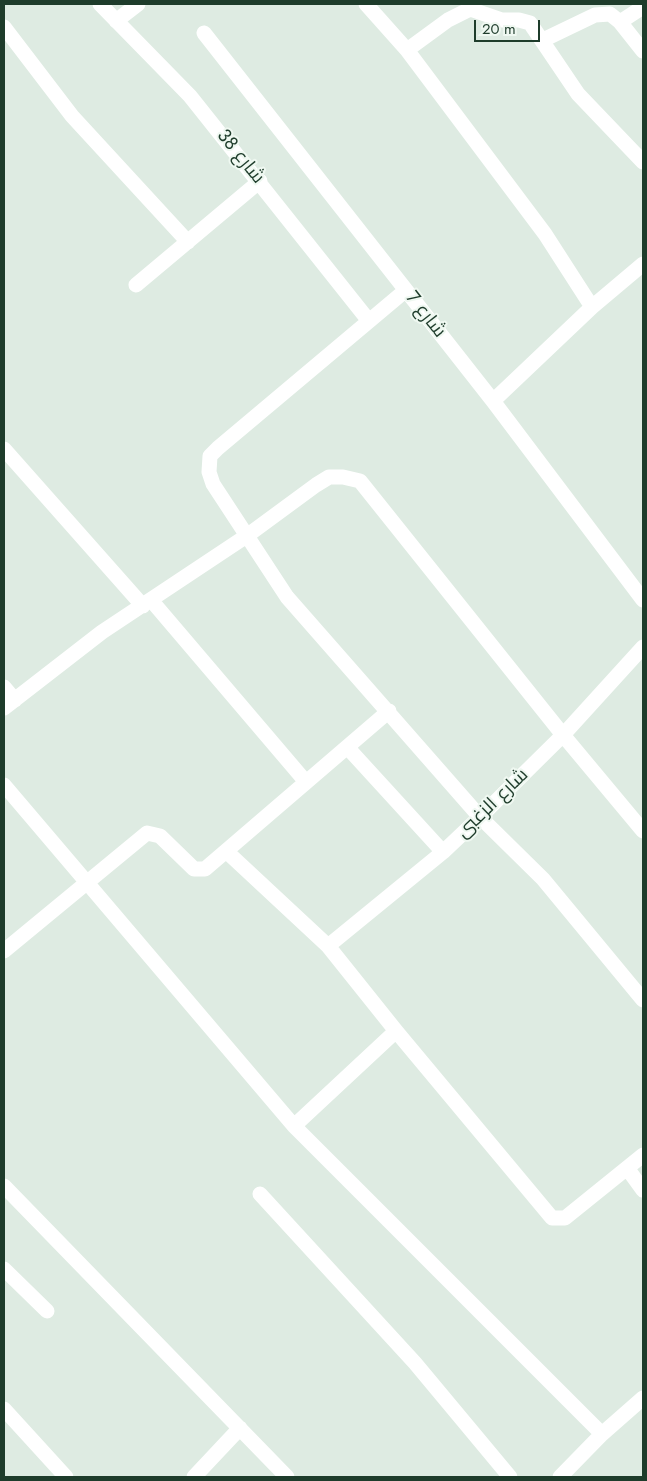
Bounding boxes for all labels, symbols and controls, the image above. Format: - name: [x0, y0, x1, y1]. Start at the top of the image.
- scale bar: [477, 10, 543, 42]
- text: 20 m: [482, 18, 516, 40]
- street label: شارع 38: [211, 125, 269, 189]
- street label: شارع 7: [400, 287, 450, 343]
- street label: شارع الزغبى: [452, 764, 534, 844]

